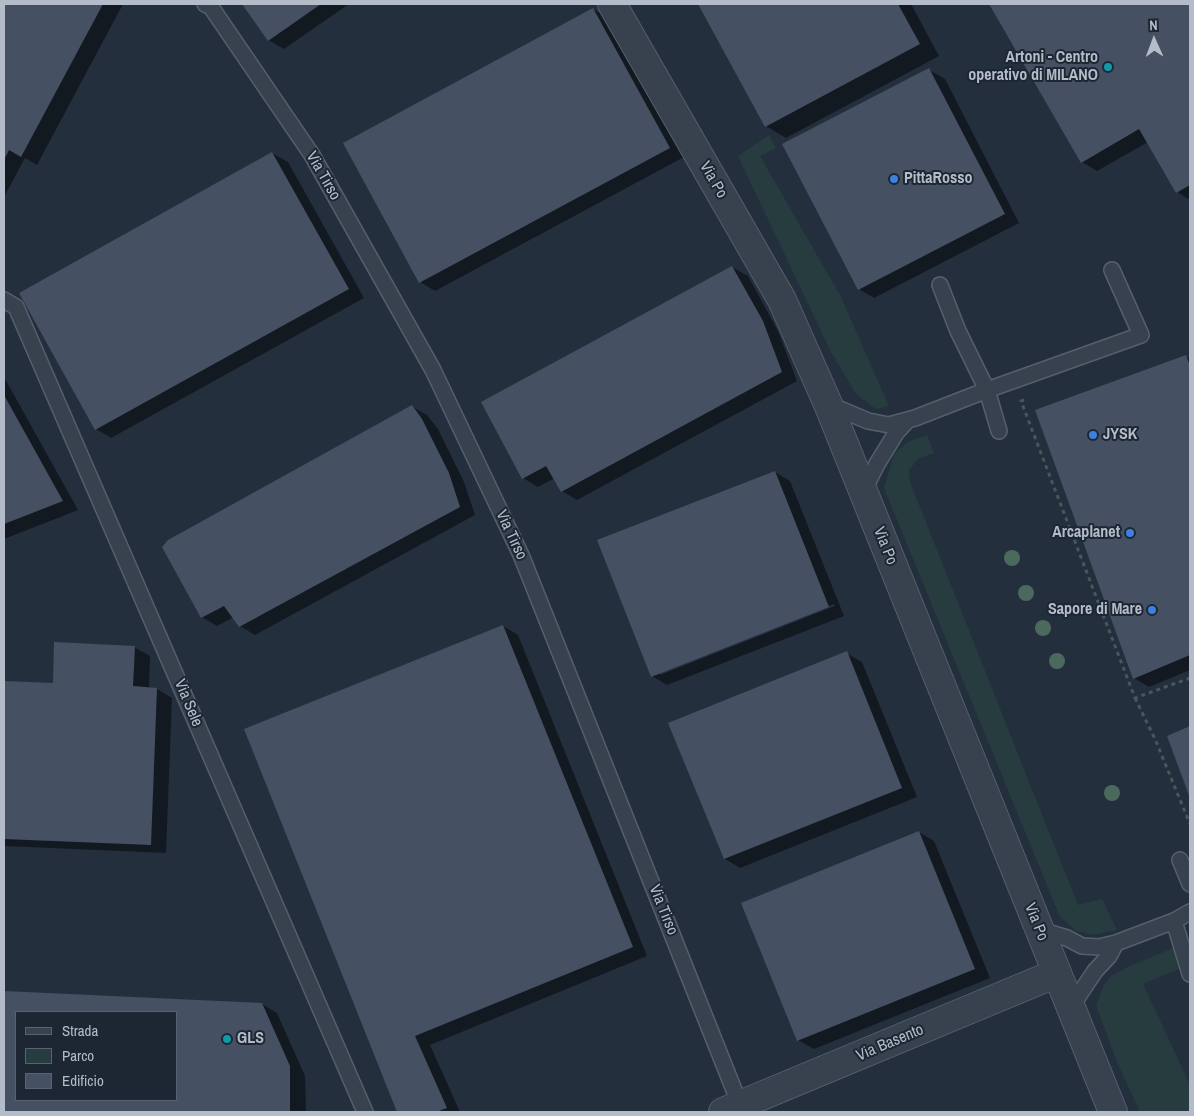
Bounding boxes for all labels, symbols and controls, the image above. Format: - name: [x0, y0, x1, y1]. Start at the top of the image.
- north arrow: [1129, 15, 1179, 65]
- text: N: [1149, 16, 1158, 34]
- place label: Artoni - Centro operativo di MILANO: [968, 48, 1098, 86]
- marker: Artoni - Centro operativo di MILANO: [1102, 61, 1114, 73]
- street label: Via Tirso: [302, 148, 344, 204]
- street label: Via Po: [695, 158, 731, 202]
- place label: PittaRosso: [904, 169, 973, 189]
- marker: PittaRosso: [888, 173, 900, 185]
- place label: JYSK: [1103, 425, 1137, 445]
- marker: JYSK: [1087, 429, 1099, 441]
- street label: Via Tirso: [491, 507, 531, 563]
- place label: Arcaplanet: [1052, 523, 1120, 543]
- street label: Via Po: [869, 524, 901, 568]
- marker: Arcaplanet: [1124, 527, 1136, 539]
- place label: Sapore di Mare: [1048, 600, 1142, 620]
- marker: Sapore di Mare: [1146, 604, 1158, 616]
- street label: Via Sele: [170, 677, 206, 729]
- street label: Via Tirso: [644, 882, 682, 938]
- street label: Via Po: [1020, 900, 1052, 944]
- legend: [15, 1011, 178, 1101]
- text: Strada: [62, 1020, 98, 1041]
- street label: Via Basento: [853, 1020, 927, 1066]
- place label: GLS: [237, 1029, 264, 1049]
- marker: GLS: [221, 1033, 233, 1045]
- text: Parco: [62, 1045, 94, 1066]
- text: Edificio: [62, 1070, 104, 1091]

